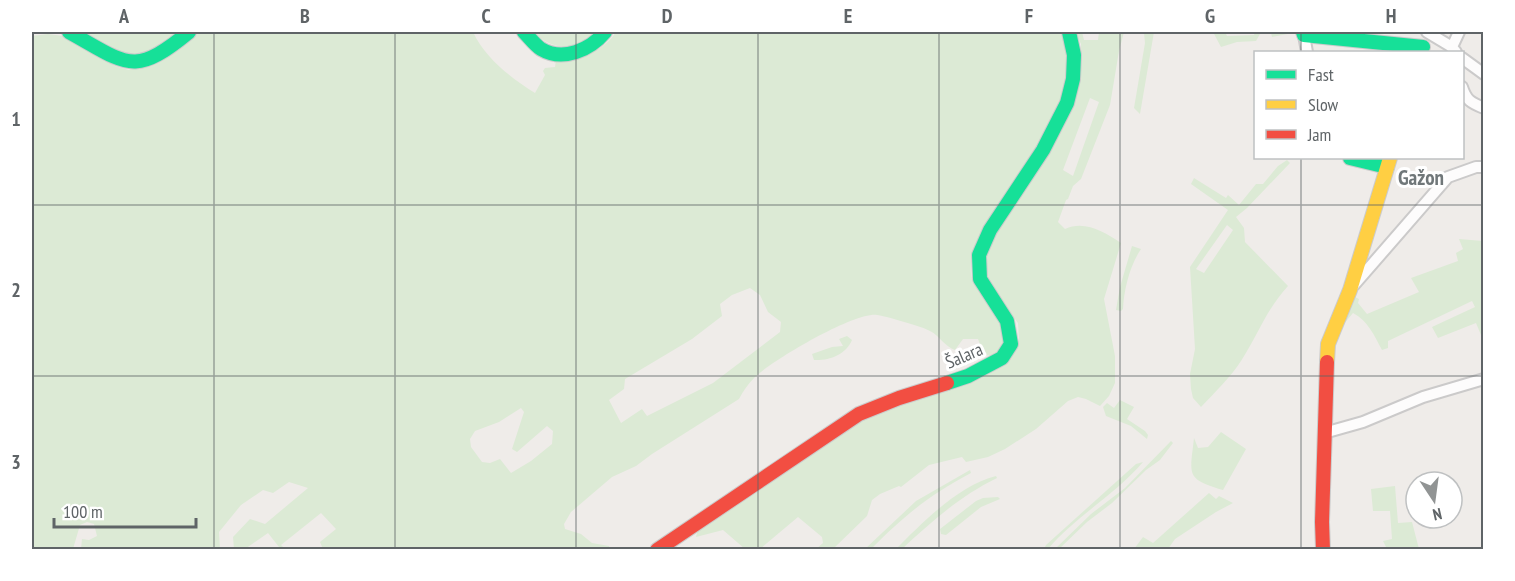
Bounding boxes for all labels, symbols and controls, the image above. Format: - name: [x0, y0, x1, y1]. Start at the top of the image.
- text: A: [118, 3, 130, 29]
- text: B: [300, 3, 310, 29]
- text: C: [481, 3, 491, 29]
- text: D: [662, 3, 673, 29]
- text: E: [844, 3, 852, 29]
- text: F: [1025, 3, 1033, 29]
- text: G: [1205, 3, 1215, 29]
- text: H: [1386, 3, 1396, 29]
- legend: [1254, 51, 1464, 159]
- text: Fast: [1308, 63, 1334, 86]
- text: Slow: [1308, 93, 1339, 116]
- text: 1: [11, 106, 21, 132]
- text: Jam: [1307, 123, 1331, 146]
- district label: Gažon: [1398, 164, 1444, 191]
- text: 2: [11, 277, 21, 303]
- street label: Šalara: [942, 337, 986, 374]
- text: 3: [11, 449, 21, 475]
- north arrow: [1404, 470, 1464, 530]
- scale bar: [54, 491, 196, 529]
- text: 100 m: [63, 500, 103, 523]
- text: N: [1431, 504, 1444, 525]

